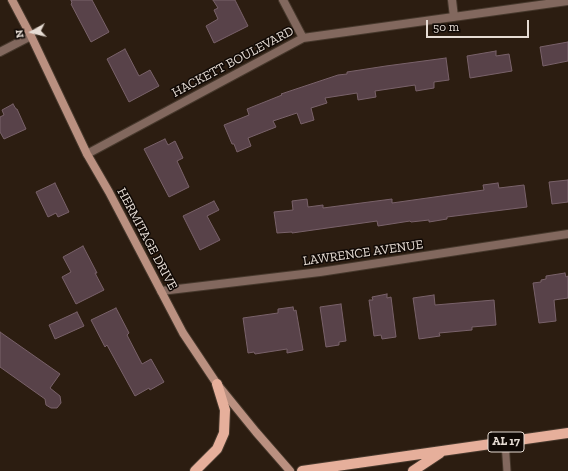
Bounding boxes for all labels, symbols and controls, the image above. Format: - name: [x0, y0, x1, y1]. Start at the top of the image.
- north arrow: [12, 12, 52, 52]
- scale bar: [428, 12, 531, 38]
- text: 50 m: [433, 20, 459, 34]
- street label: HACKETT BOULEVARD: [169, 23, 297, 101]
- text: N: [13, 29, 27, 39]
- street label: HERMITAGE DRIVE: [113, 185, 181, 293]
- street label: LAWRENCE AVENUE: [302, 237, 424, 269]
- road number: AL 17: [488, 432, 524, 452]

